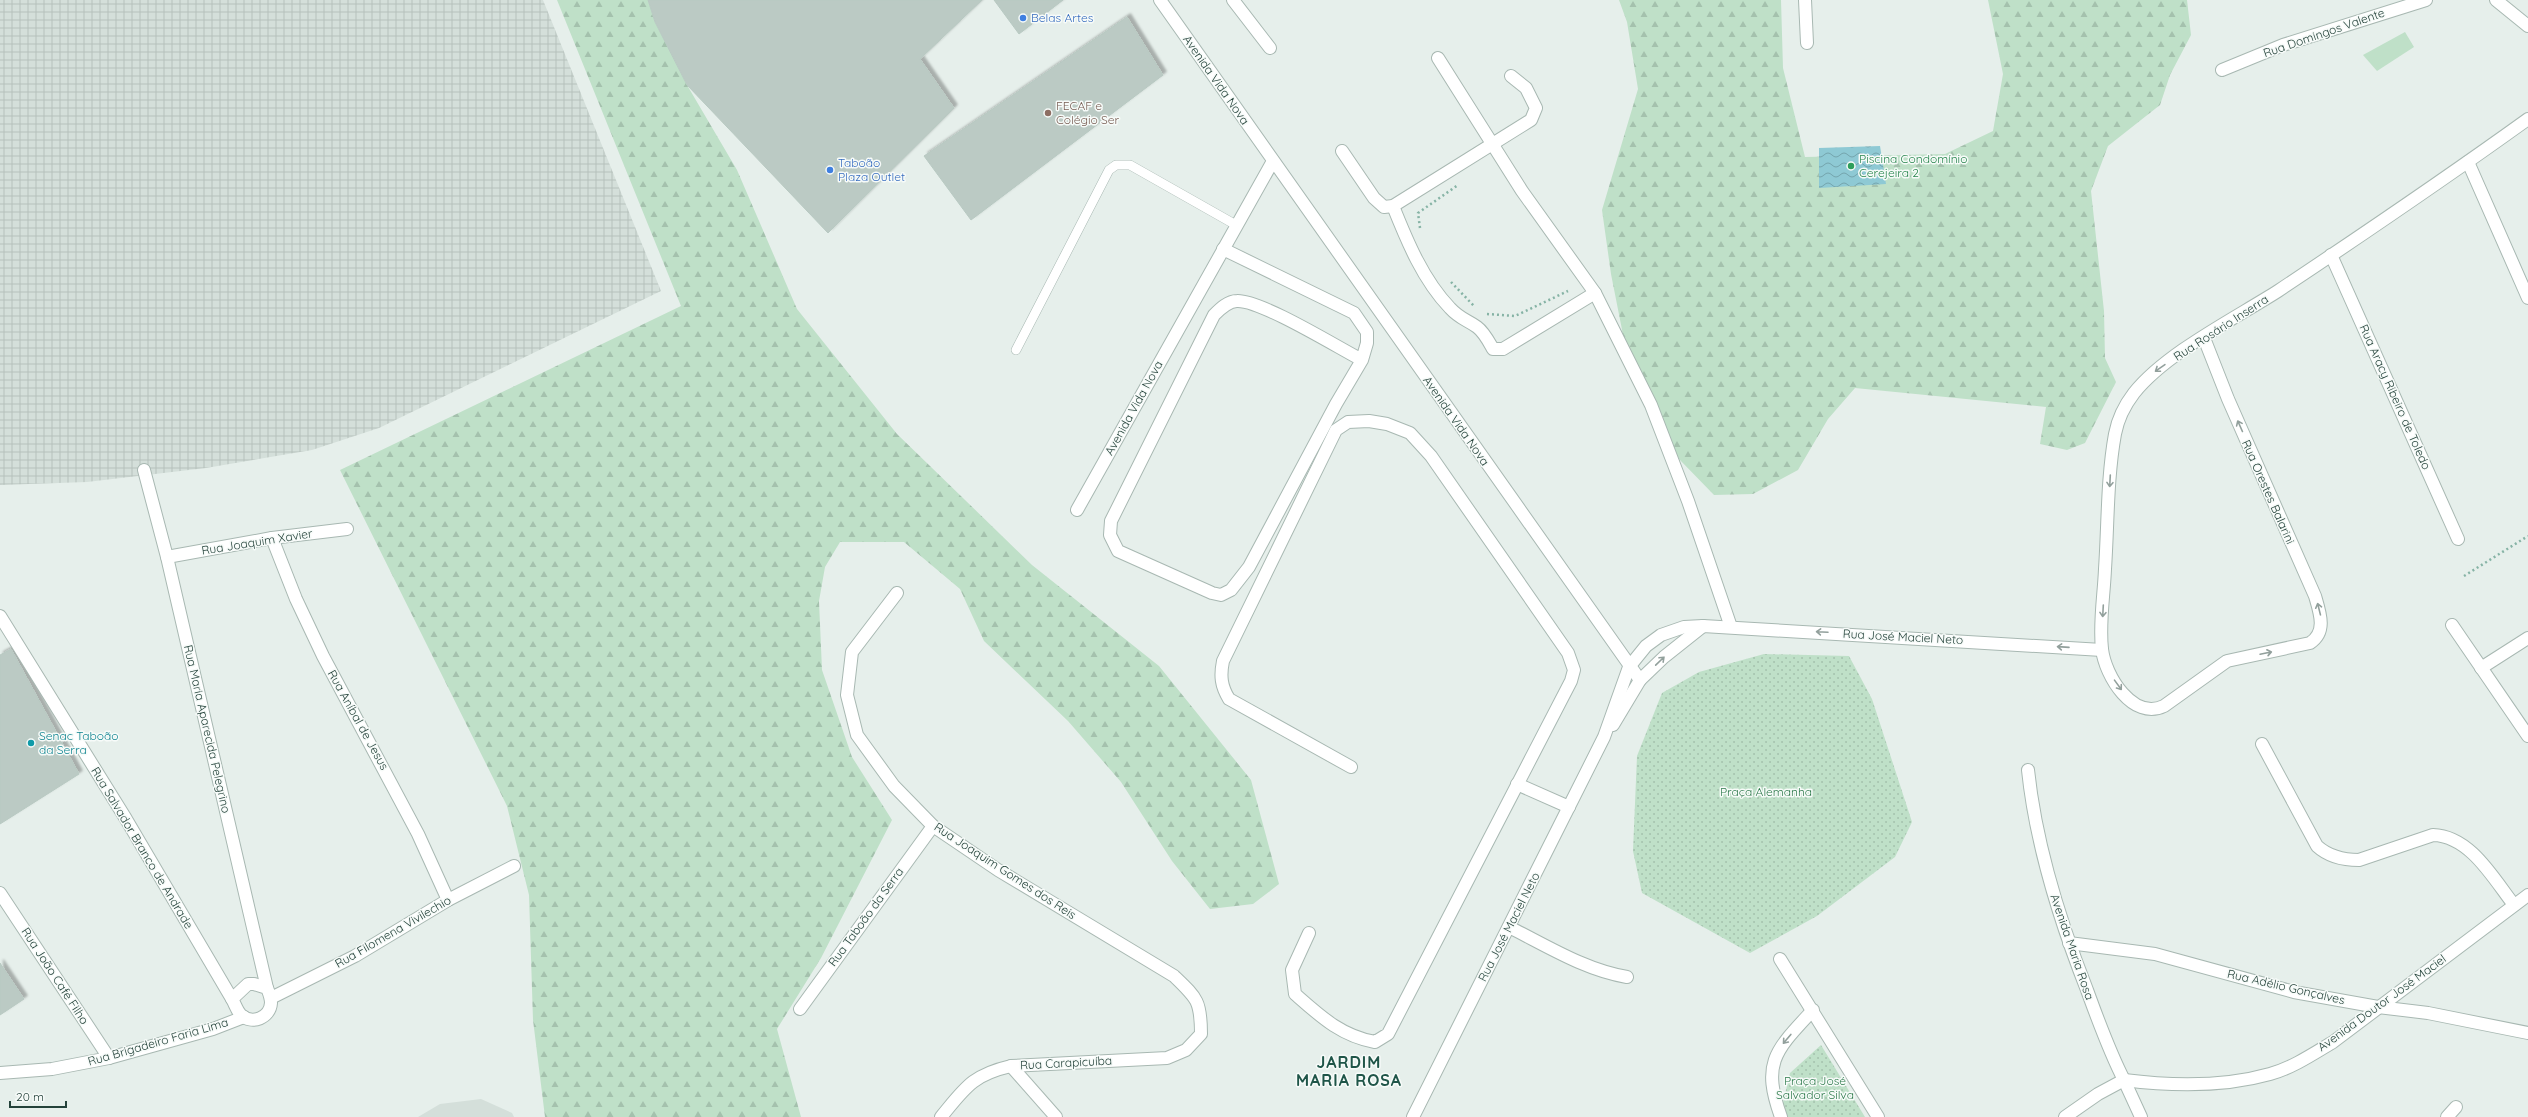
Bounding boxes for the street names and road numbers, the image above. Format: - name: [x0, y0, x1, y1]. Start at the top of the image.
- street label: Rua Domingos Valente: [2261, 5, 2387, 60]
- street label: Avenida Vida Nova: [1180, 32, 1253, 127]
- street label: Rua Rosário Inserra: [2171, 291, 2271, 364]
- street label: Rua Aracy Ribeiro de Toledo: [2357, 322, 2434, 472]
- street label: Avenida Vida Nova: [1101, 358, 1166, 458]
- street label: Avenida Vida Nova: [1420, 373, 1493, 468]
- street label: Rua Orestes Balarini: [2239, 437, 2298, 546]
- street label: Rua Joaquim Xavier: [200, 525, 314, 558]
- street label: Rua José Maciel Neto: [1842, 626, 1964, 647]
- street label: Rua Maria Aparecida Pelegrino: [181, 643, 234, 815]
- street label: Rua Aníbal de Jesus: [325, 667, 392, 773]
- street label: Rua Salvador Branco de Andrade: [88, 764, 197, 932]
- street label: Rua Joaquim Gomes dos Reis: [932, 819, 1079, 922]
- street label: Rua Taboão da Serra: [825, 864, 907, 969]
- street label: Rua José Maciel Neto: [1474, 870, 1543, 984]
- street label: Rua Filomena Vivilechio: [332, 892, 453, 971]
- street label: Avenida Maria Rosa: [2047, 892, 2098, 1002]
- street label: Rua João Café Filho: [19, 924, 92, 1027]
- street label: Avenida Doutor José Maciel: [2315, 951, 2449, 1054]
- street label: Rua Adélio Gonçalves: [2226, 966, 2347, 1007]
- street label: Rua Brigadeiro Faria Lima: [86, 1014, 230, 1069]
- street label: Rua Carapicuíba: [1020, 1053, 1112, 1072]

